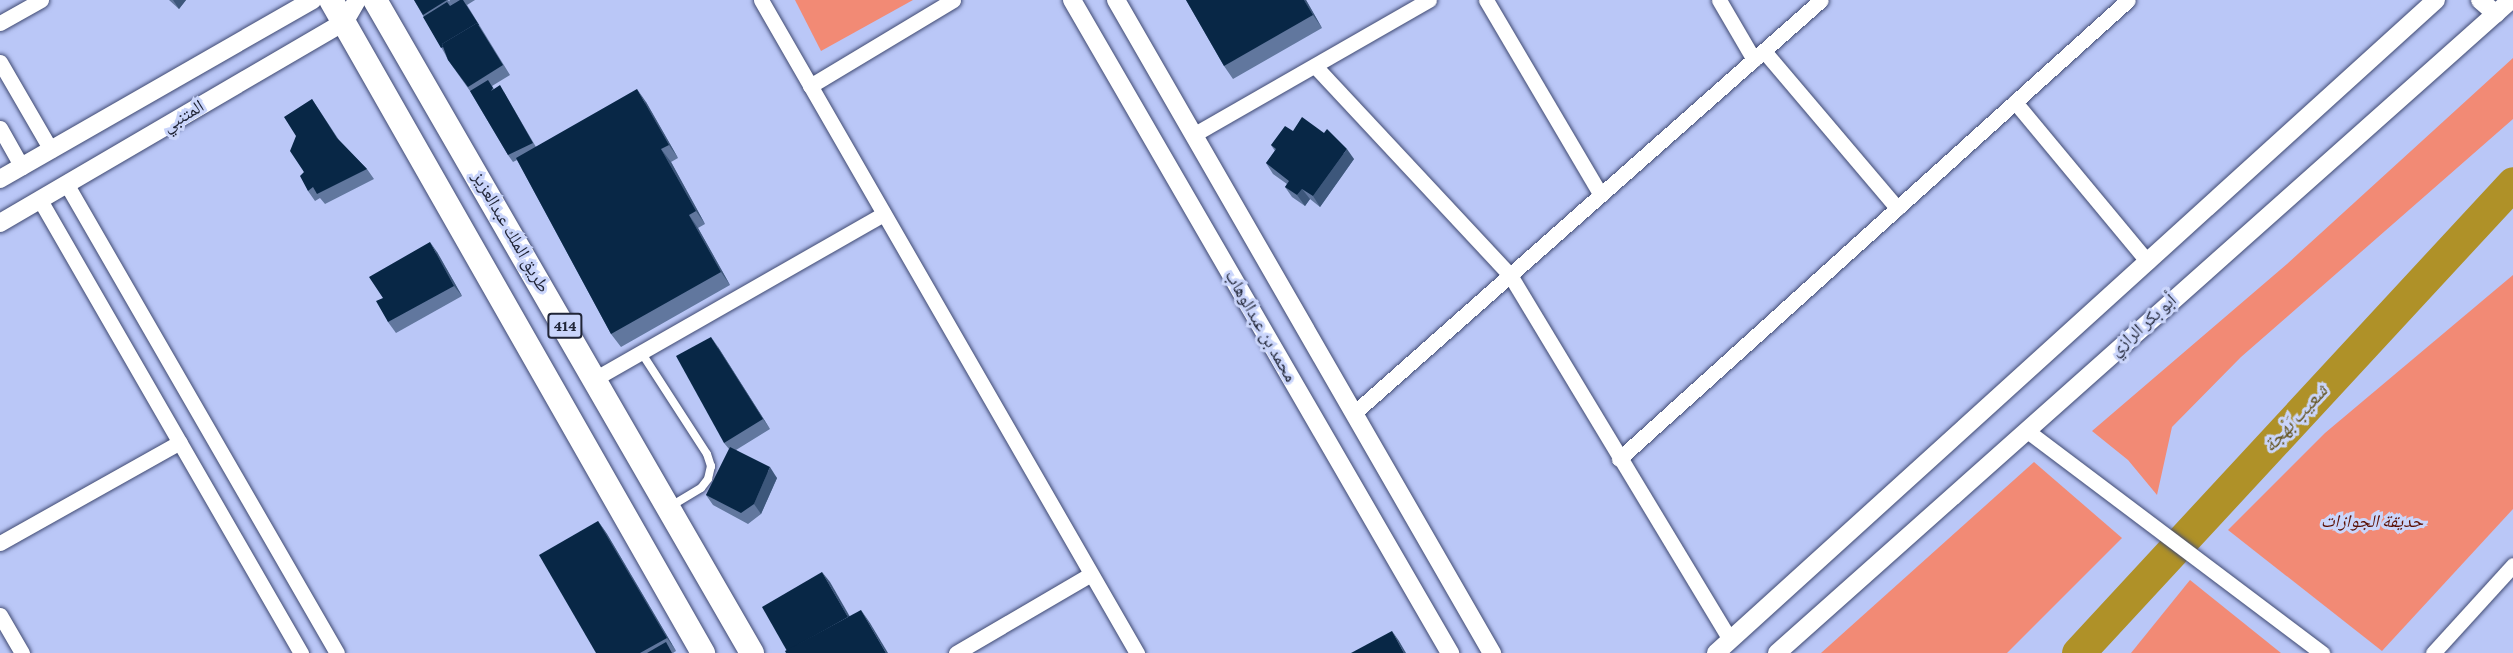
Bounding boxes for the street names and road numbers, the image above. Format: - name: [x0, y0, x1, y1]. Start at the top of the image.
- street label: المتنبي: [158, 95, 208, 137]
- street label: طريق الملك عبدالعزيز: [468, 168, 554, 296]
- street label: محمد بن عبدالوهاب: [1220, 266, 1302, 386]
- street label: أبو بكر الرازي: [2105, 289, 2181, 361]
- road number: 414: [547, 313, 583, 339]

